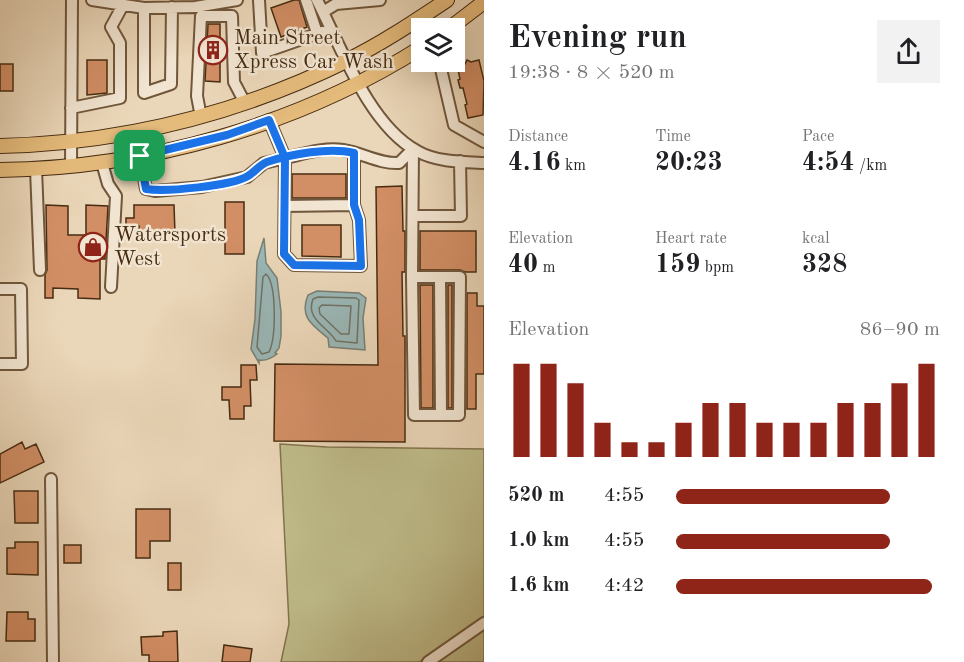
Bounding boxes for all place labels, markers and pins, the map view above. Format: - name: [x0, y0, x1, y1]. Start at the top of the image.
- place label: Main Street Xpress Car Wash: [234, 28, 394, 73]
- building icon: Main Street Xpress Car Wash: [197, 34, 229, 66]
- pin: [114, 130, 165, 181]
- place label: Watersports West: [114, 225, 226, 270]
- shop icon: Watersports West: [77, 231, 109, 263]

